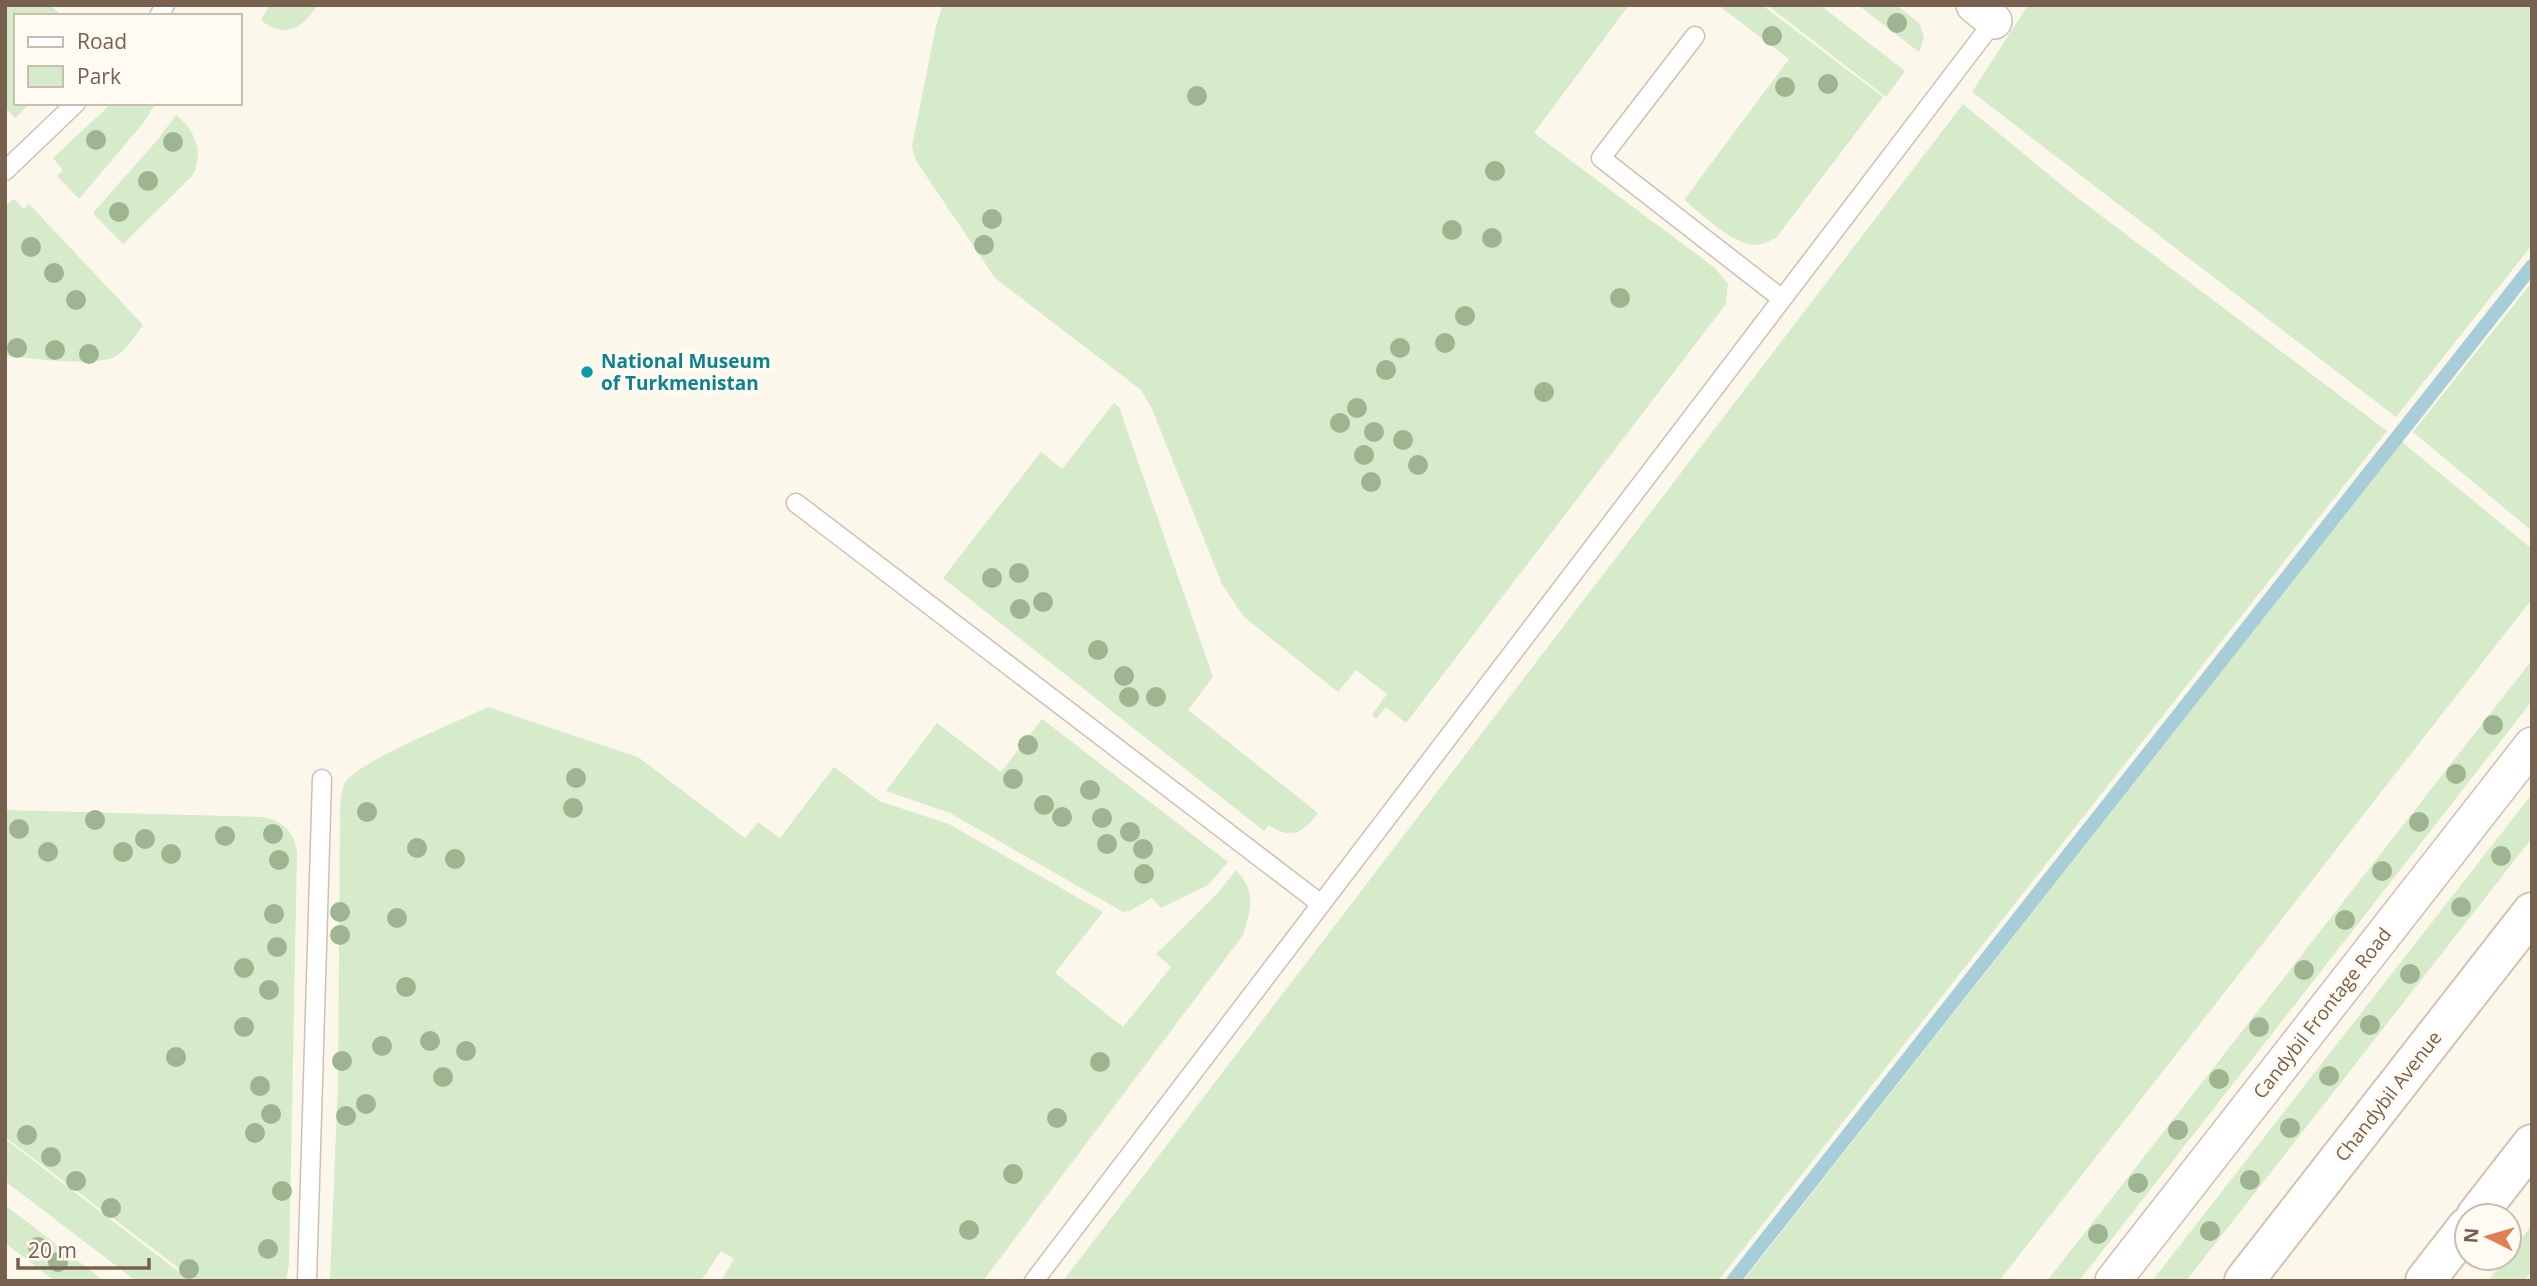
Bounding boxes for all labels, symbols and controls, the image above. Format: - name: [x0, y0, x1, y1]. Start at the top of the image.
- legend: [14, 14, 242, 105]
- text: Road: [77, 27, 127, 55]
- text: Park: [77, 62, 121, 90]
- place label: National Museum of Turkmenistan: [601, 348, 771, 396]
- marker: National Museum of Turkmenistan: [579, 364, 595, 380]
- street label: Candybil Frontage Road: [2247, 922, 2397, 1104]
- street label: Chandybil Avenue: [2329, 1025, 2447, 1167]
- north arrow: [2453, 1202, 2523, 1272]
- scale bar: [18, 1226, 149, 1270]
- text: N: [2457, 1227, 2485, 1244]
- text: 20 m: [28, 1236, 77, 1264]

